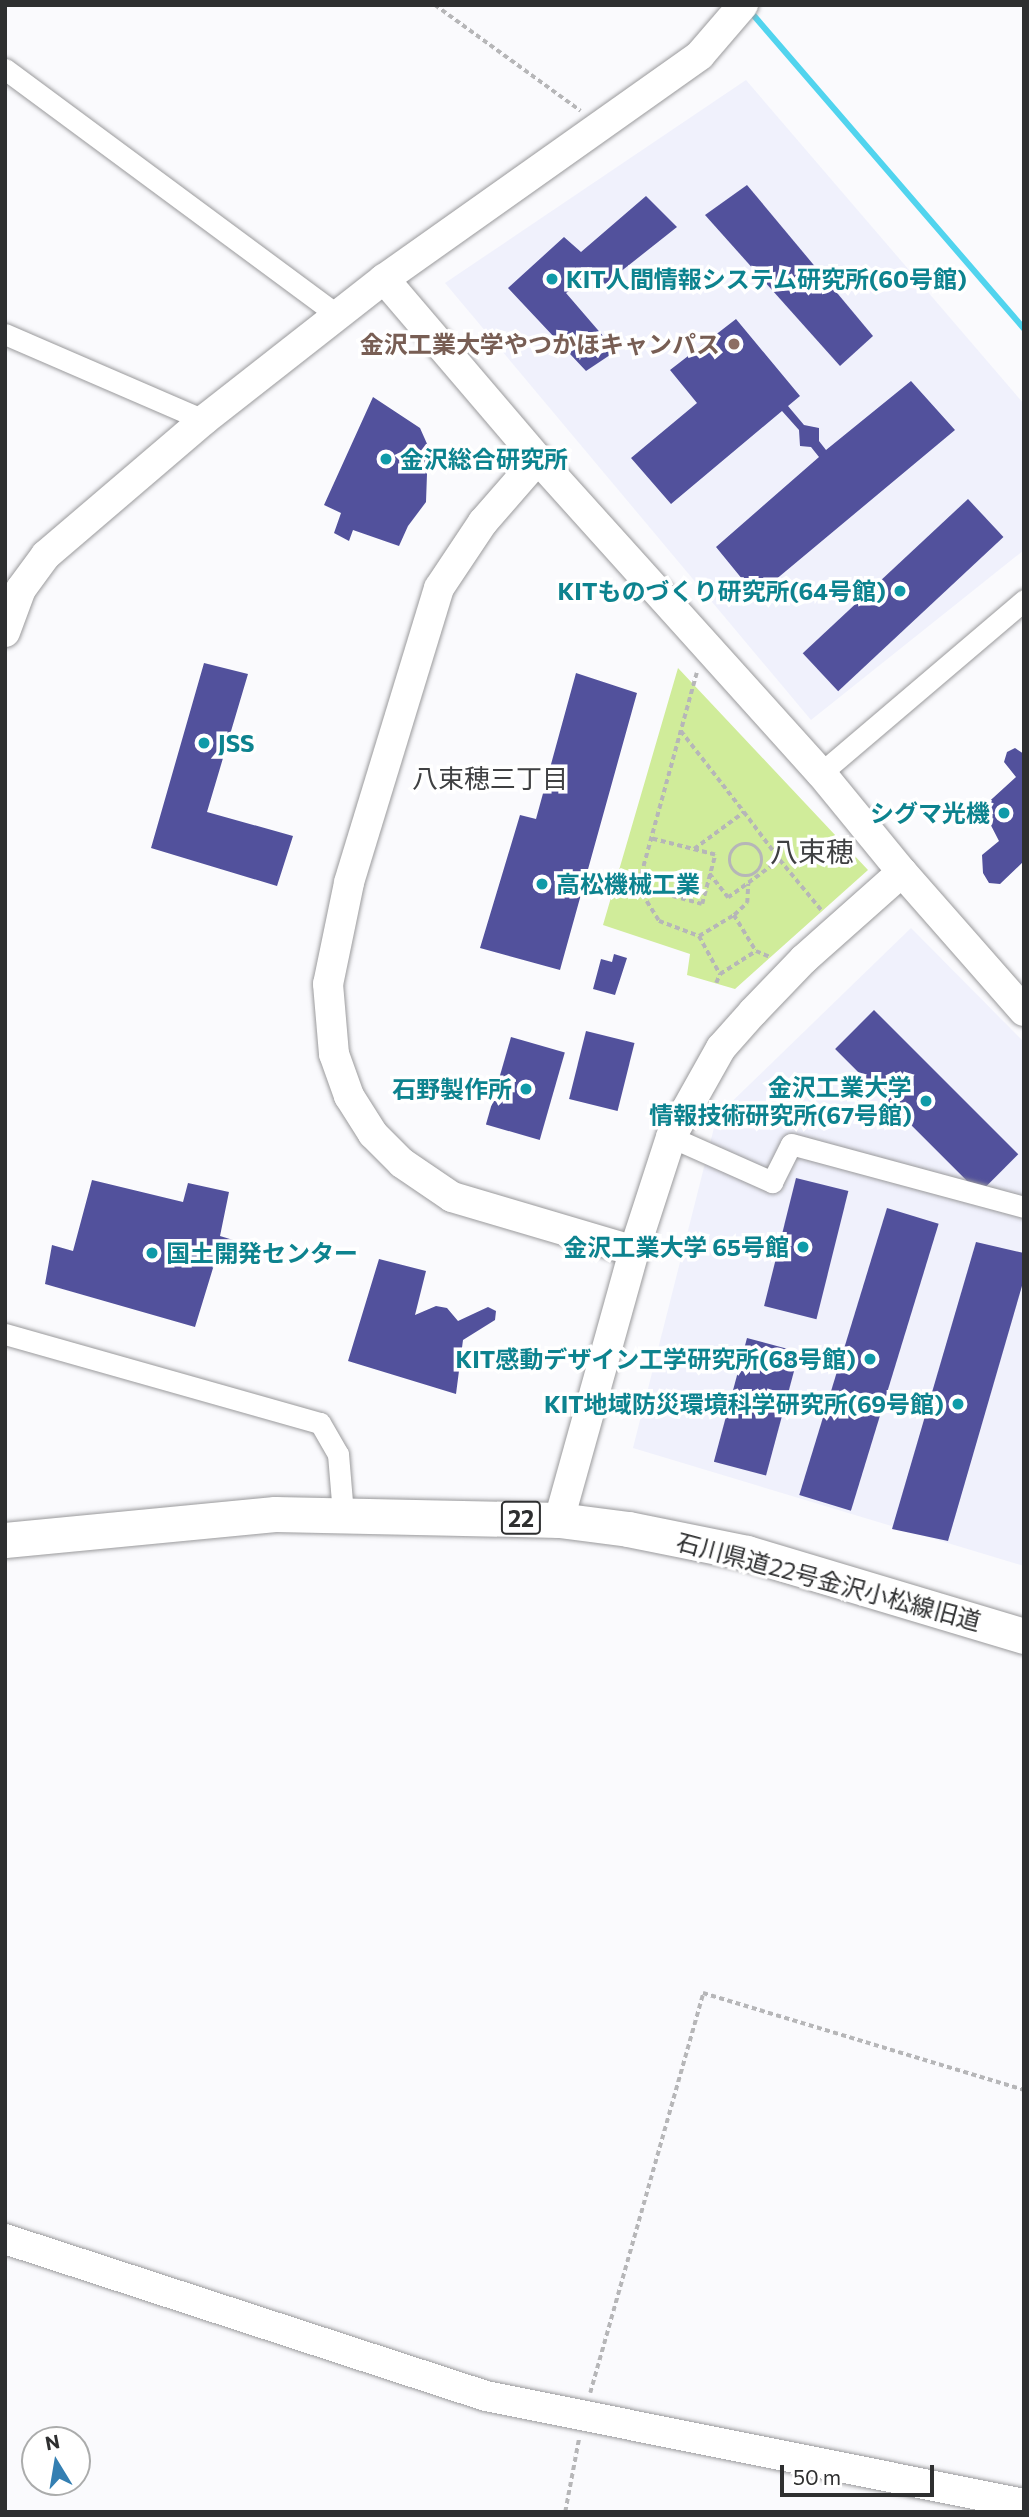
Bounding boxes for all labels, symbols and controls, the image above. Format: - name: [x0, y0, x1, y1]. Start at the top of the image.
- place label: KIT人間情報システム研究所(60号館): [566, 265, 968, 293]
- marker: KIT人間情報システム研究所(60号館): [544, 271, 560, 287]
- place label: 金沢工業大学やつかほキャンパス: [360, 330, 720, 358]
- marker: 金沢工業大学やつかほキャンパス: [726, 336, 742, 352]
- place label: 金沢総合研究所: [400, 445, 568, 473]
- marker: 金沢総合研究所: [378, 451, 394, 467]
- place label: KITものづくり研究所(64号館): [558, 577, 886, 605]
- marker: KITものづくり研究所(64号館): [892, 583, 908, 599]
- place label: JSS: [218, 729, 254, 757]
- marker: JSS: [196, 735, 212, 751]
- district label: 八束穂三丁目: [412, 762, 568, 794]
- place label: シグマ光機: [870, 799, 990, 827]
- marker: シグマ光機: [996, 805, 1012, 821]
- district label: 八束穂: [770, 834, 854, 868]
- place label: 高松機械工業: [556, 870, 700, 898]
- marker: 高松機械工業: [534, 876, 550, 892]
- place label: 金沢工業大学 情報技術研究所(67号館): [649, 1073, 912, 1129]
- place label: 石野製作所: [392, 1075, 512, 1103]
- marker: 石野製作所: [518, 1081, 534, 1097]
- marker: 金沢工業大学 情報技術研究所(67号館): [918, 1093, 934, 1109]
- place label: 金沢工業大学 65号館: [564, 1233, 789, 1261]
- place label: 国土開発センター: [166, 1239, 358, 1267]
- marker: 金沢工業大学 65号館: [795, 1239, 811, 1255]
- marker: 国土開発センター: [144, 1245, 160, 1261]
- place label: KIT感動デザイン工学研究所(68号館): [455, 1345, 856, 1373]
- marker: KIT感動デザイン工学研究所(68号館): [862, 1351, 878, 1367]
- place label: KIT地域防災環境科学研究所(69号館): [544, 1390, 944, 1418]
- marker: KIT地域防災環境科学研究所(69号館): [950, 1396, 966, 1412]
- road number: 22: [500, 1498, 542, 1538]
- street label: 石川県道22号金沢小松線旧道: [673, 1526, 985, 1636]
- north arrow: [21, 2426, 91, 2496]
- text: N: [43, 2429, 61, 2455]
- scale bar: [784, 2450, 938, 2494]
- text: 50 m: [793, 2464, 841, 2489]

